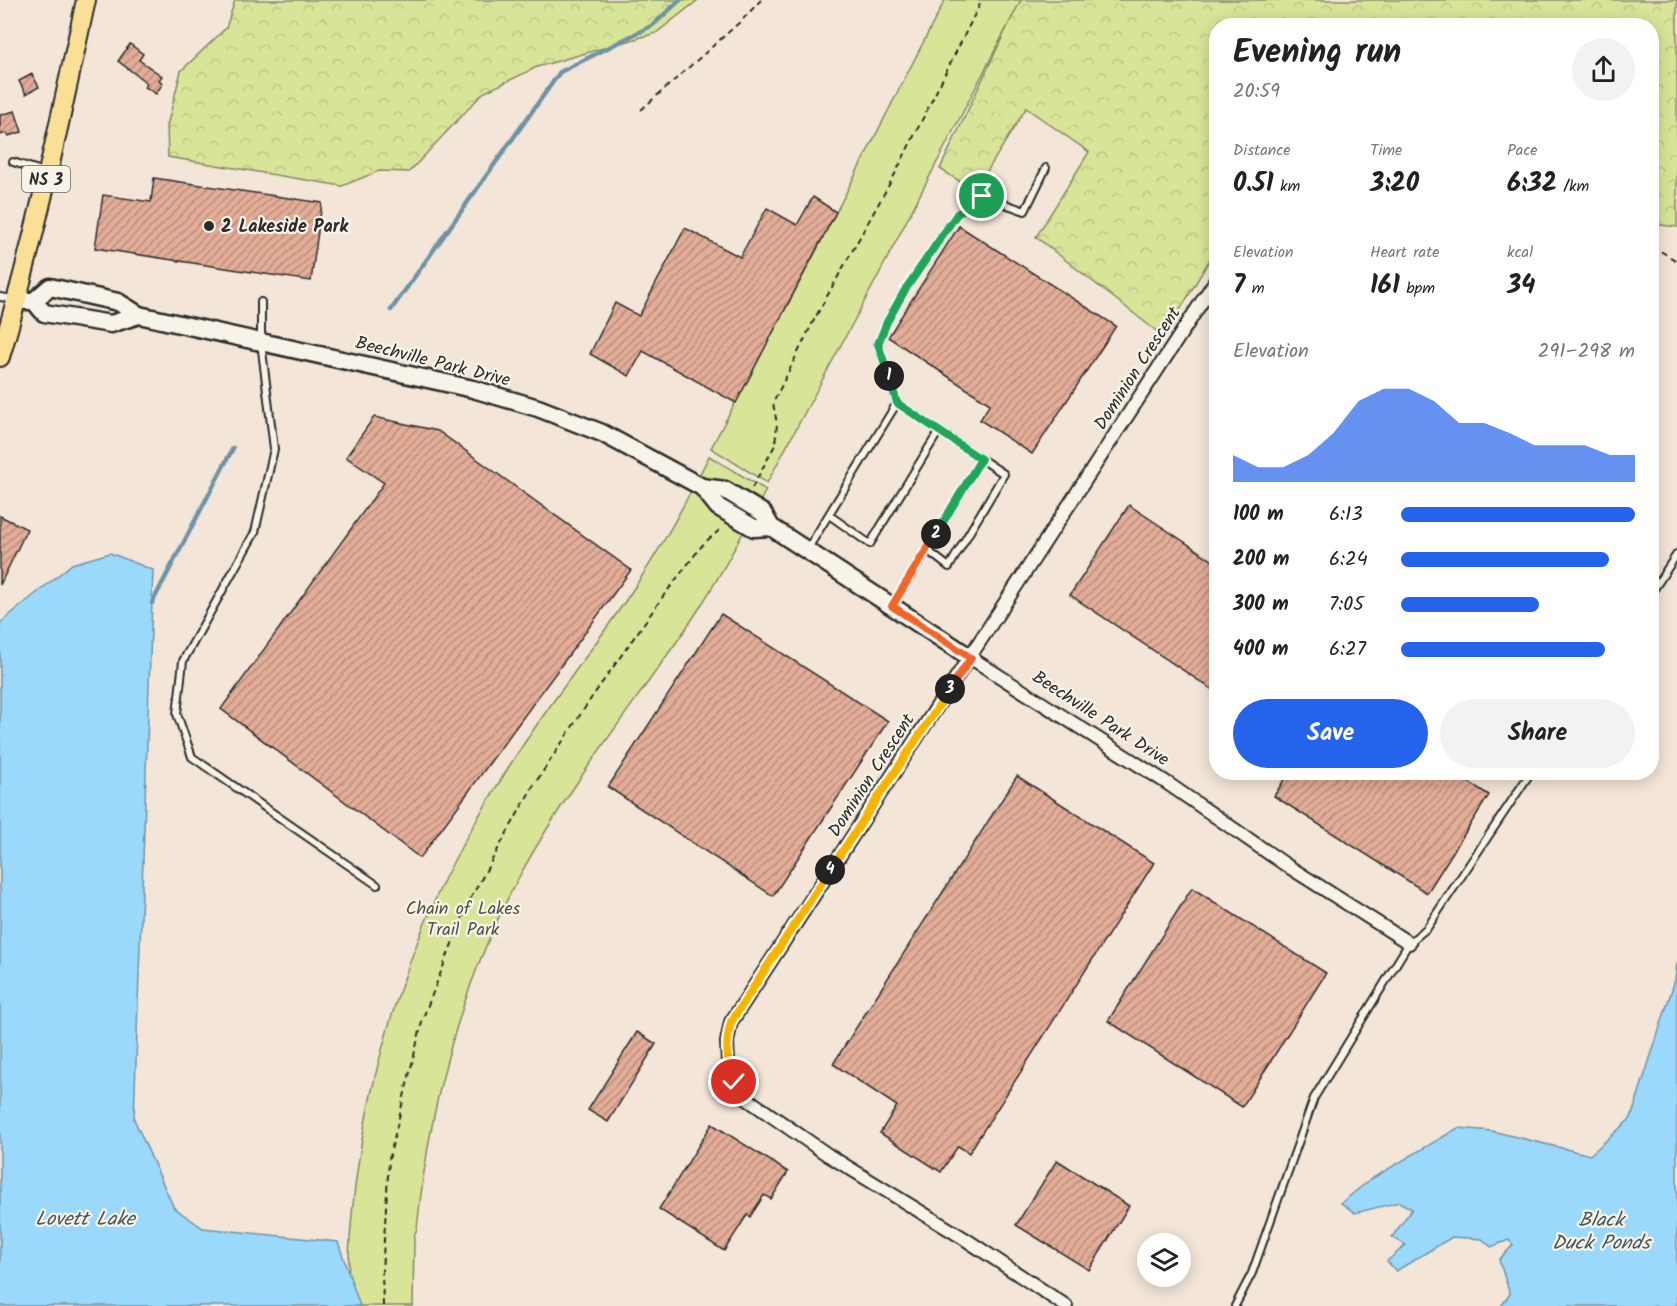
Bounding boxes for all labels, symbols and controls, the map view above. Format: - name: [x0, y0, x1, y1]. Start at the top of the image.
- text: Evening run: [1233, 27, 1401, 80]
- button: share: [1572, 38, 1635, 101]
- text: 20:59: [1233, 76, 1280, 108]
- text: Distance: [1233, 138, 1291, 163]
- text: Time: [1370, 138, 1402, 163]
- text: Pace: [1507, 138, 1538, 163]
- text: 0.51: [1233, 163, 1274, 205]
- text: 3:20: [1370, 163, 1419, 205]
- text: 6:32: [1507, 163, 1557, 205]
- road number: NS 3: [22, 166, 70, 192]
- pin: [956, 170, 1007, 221]
- text: km: [1274, 174, 1300, 199]
- text: /km: [1557, 174, 1589, 199]
- icon: arrive: [965, 179, 998, 212]
- place label: 2 Lakeside Park: [221, 213, 349, 242]
- marker: 2 Lakeside Park: [202, 219, 216, 233]
- text: Elevation: [1233, 240, 1294, 265]
- text: Heart rate: [1370, 240, 1440, 265]
- text: kcal: [1507, 240, 1533, 265]
- text: 7: [1233, 265, 1245, 307]
- text: 161: [1370, 265, 1400, 307]
- text: 34: [1507, 265, 1535, 307]
- text: m: [1245, 276, 1264, 301]
- text: bpm: [1400, 276, 1435, 301]
- street label: Dominion Crescent: [1087, 300, 1190, 436]
- street label: Beechville Park Drive: [352, 329, 513, 396]
- text: Elevation: [1233, 336, 1309, 368]
- text: 291–298 m: [1538, 336, 1635, 368]
- pin: 1: [874, 361, 904, 391]
- text: 1: [887, 363, 891, 388]
- text: 100 m: [1233, 499, 1284, 531]
- text: 6:13: [1329, 499, 1363, 531]
- pin: 2: [921, 519, 951, 549]
- text: 2: [931, 521, 941, 546]
- text: 200 m: [1233, 544, 1289, 576]
- text: 6:24: [1329, 544, 1368, 576]
- text: 300 m: [1233, 589, 1289, 621]
- text: 7:05: [1329, 589, 1364, 621]
- text: 400 m: [1233, 634, 1289, 666]
- text: 6:27: [1329, 634, 1366, 666]
- street label: Beechville Park Drive: [1026, 664, 1175, 775]
- pin: 3: [935, 674, 965, 704]
- text: 3: [946, 676, 954, 701]
- button: Save: [1233, 699, 1428, 768]
- button: Share: [1440, 699, 1635, 768]
- street label: Dominion Crescent: [821, 707, 924, 843]
- pin: 4: [815, 855, 845, 885]
- text: 4: [826, 857, 834, 882]
- park label: Chain of Lakes Trail Park: [406, 895, 521, 945]
- pin: [708, 1056, 759, 1107]
- icon: check: [717, 1065, 750, 1098]
- water label: Lovett Lake: [35, 1204, 137, 1236]
- water label: Black Duck Ponds: [1552, 1205, 1652, 1260]
- map controls: [1137, 1233, 1191, 1287]
- button: layers: [1137, 1233, 1191, 1287]

